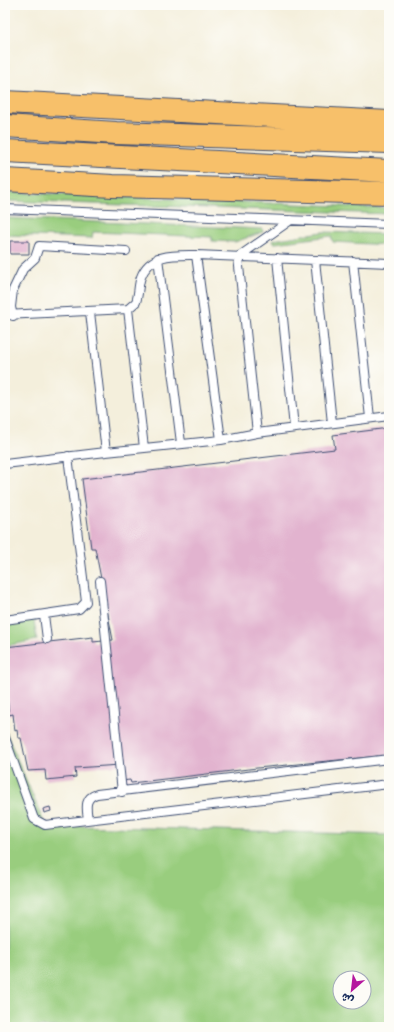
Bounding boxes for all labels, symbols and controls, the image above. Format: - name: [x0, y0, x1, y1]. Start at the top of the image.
- north arrow: [332, 970, 372, 1010]
- text: ش: [339, 990, 356, 1008]

